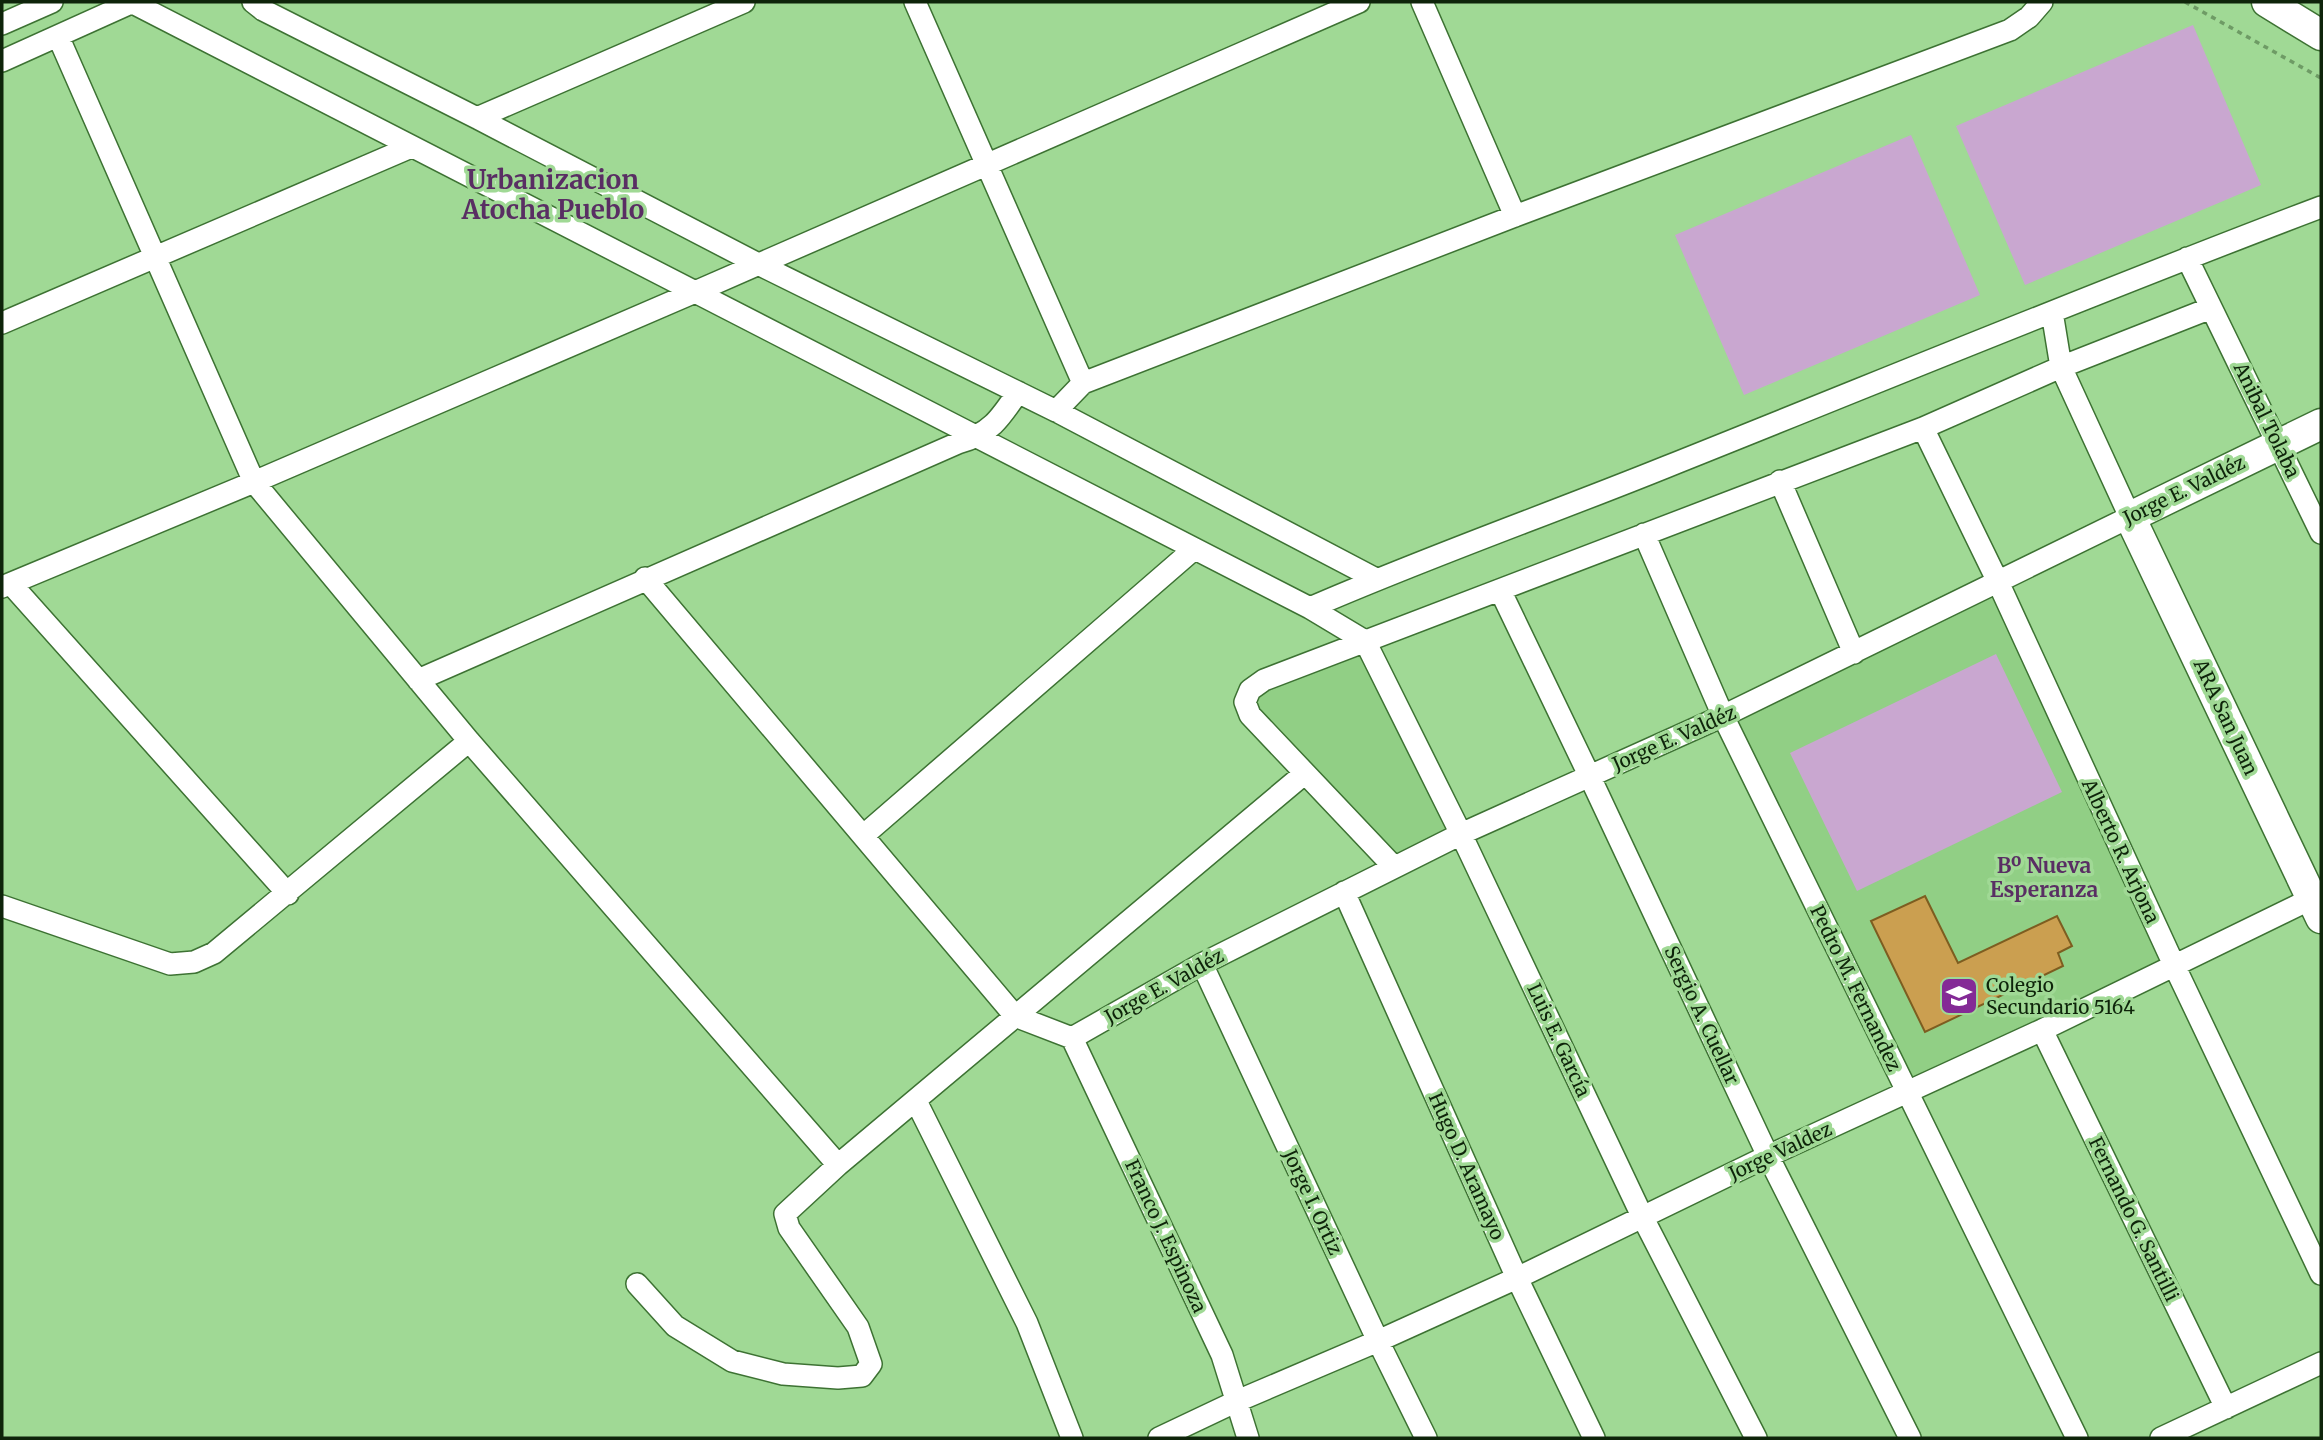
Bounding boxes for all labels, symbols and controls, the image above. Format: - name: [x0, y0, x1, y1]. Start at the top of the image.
- district label: Urbanizacion Atocha Pueblo: [461, 163, 644, 226]
- street label: Anibal Tolaba: [2228, 357, 2305, 482]
- street label: Jorge E. Valdéz: [2118, 450, 2249, 530]
- street label: ARA San Juan: [2188, 654, 2263, 779]
- street label: Jorge E. Valdéz: [1608, 700, 1739, 776]
- street label: Alberto R. Arjona: [2077, 774, 2165, 927]
- district label: Bº Nueva Esperanza: [1990, 852, 2099, 903]
- street label: Pedro M. Fernandez: [1805, 901, 1907, 1075]
- street label: Sergio A. Cuellar: [1659, 942, 1745, 1088]
- street label: Jorge E. Valdéz: [1099, 943, 1228, 1029]
- place label: Colegio Secundario 5164: [1986, 973, 2135, 1019]
- school or university icon: Colegio Secundario 5164: [1938, 975, 1980, 1017]
- street label: Luis E. García: [1522, 979, 1596, 1101]
- street label: Hugo D. Aramayo: [1424, 1089, 1510, 1243]
- street label: Jorge Valdez: [1724, 1117, 1835, 1186]
- street label: Fernando G. Santilli: [2084, 1133, 2184, 1305]
- street label: Jorge I. Ortiz: [1278, 1144, 1348, 1259]
- street label: Franco J. Espinoza: [1120, 1156, 1212, 1316]

